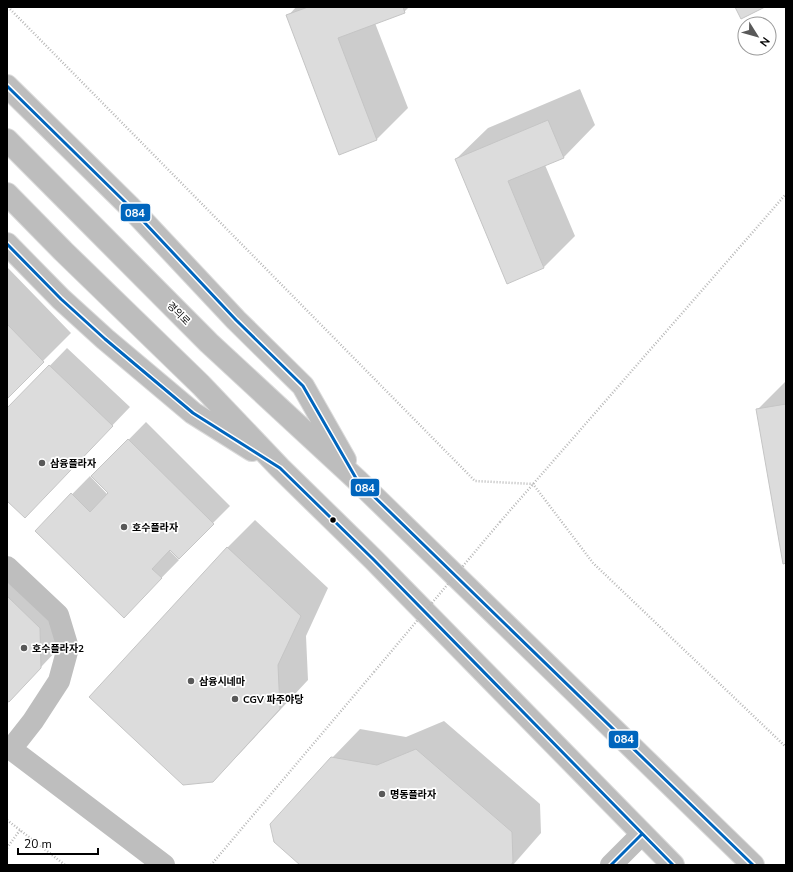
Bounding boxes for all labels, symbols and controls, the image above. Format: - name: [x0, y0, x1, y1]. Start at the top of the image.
- north arrow: [737, 16, 777, 56]
- text: N: [756, 34, 773, 50]
- line badge: 084: [120, 203, 151, 222]
- text: 084: [125, 206, 145, 221]
- street label: 경의로: [164, 299, 193, 328]
- place label: 삼융플라자: [50, 457, 97, 471]
- marker: 삼융플라자: [37, 458, 47, 468]
- line badge: 084: [350, 478, 380, 497]
- text: 084: [355, 481, 375, 496]
- unlabelled marker: [328, 515, 338, 525]
- place label: 호수플라자: [132, 521, 179, 535]
- marker: 호수플라자: [119, 522, 129, 532]
- place label: 호수플라자2: [32, 642, 84, 656]
- marker: 호수플라자2: [19, 643, 29, 653]
- place label: 삼융시네마: [199, 675, 245, 689]
- marker: 삼융시네마: [186, 676, 196, 686]
- place label: CGV 파주야당: [243, 693, 303, 707]
- marker: CGV 파주야당: [230, 694, 240, 704]
- line badge: 084: [608, 730, 639, 749]
- text: 084: [614, 732, 634, 747]
- place label: 명동플라자: [390, 788, 437, 802]
- marker: 명동플라자: [377, 789, 387, 799]
- scale bar: [18, 830, 98, 856]
- text: 20 m: [24, 836, 52, 852]

